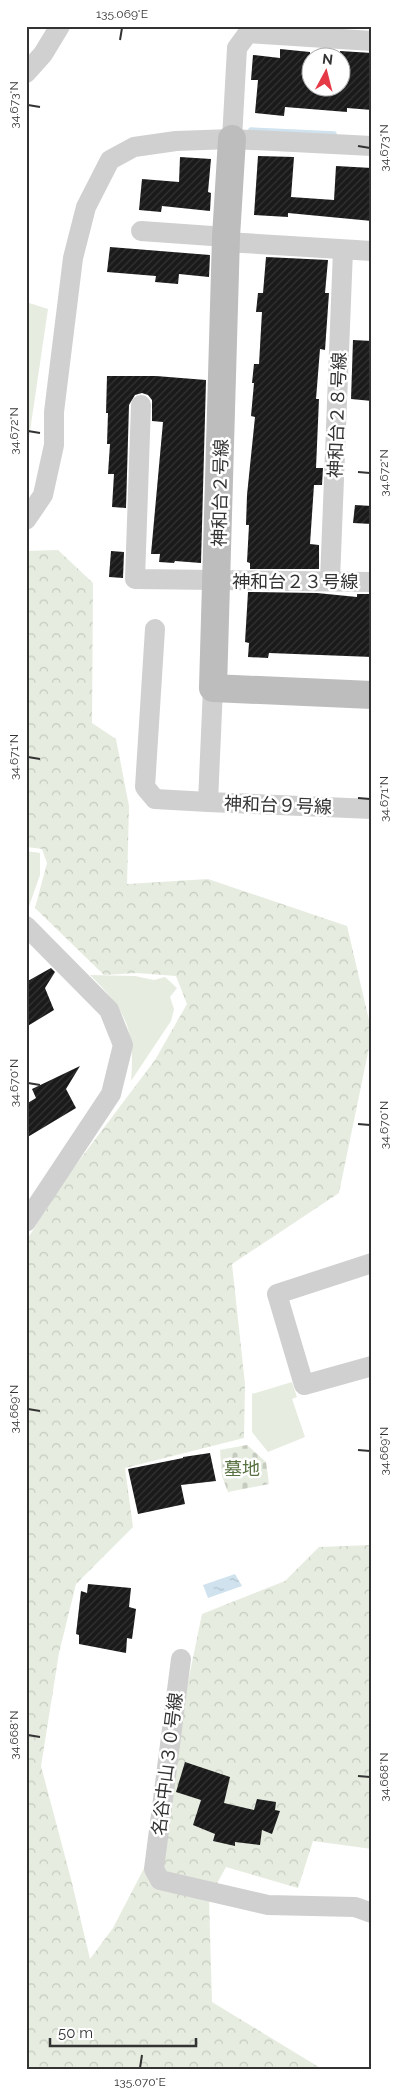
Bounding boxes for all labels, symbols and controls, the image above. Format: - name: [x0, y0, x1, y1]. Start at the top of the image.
- text: 135.069°E: [96, 7, 148, 21]
- north arrow: [300, 48, 350, 98]
- text: N: [321, 51, 334, 68]
- text: 34.673°N: [7, 81, 21, 129]
- text: 34.673°N: [377, 124, 391, 172]
- street label: 神和台２８号線: [324, 352, 350, 478]
- text: 34.672°N: [7, 407, 21, 455]
- street label: 神和台２号線: [209, 439, 231, 547]
- text: 34.672°N: [377, 449, 391, 497]
- street label: 神和台２３号線: [232, 571, 358, 592]
- text: 34.671°N: [7, 734, 21, 780]
- text: 34.671°N: [377, 776, 391, 822]
- street label: 神和台９号線: [224, 793, 332, 817]
- text: 34.670°N: [7, 1059, 21, 1107]
- text: 34.670°N: [377, 1101, 391, 1149]
- text: 34.669°N: [7, 1385, 21, 1433]
- text: 34.669°N: [377, 1427, 391, 1475]
- park label: 墓地: [224, 1458, 260, 1479]
- street label: 名谷中山３０号線: [148, 1691, 186, 1837]
- text: 34.668°N: [7, 1710, 21, 1760]
- text: 34.668°N: [377, 1752, 391, 1802]
- scale bar: [50, 2015, 196, 2047]
- text: 50 m: [58, 2024, 93, 2042]
- text: 135.070°E: [114, 2075, 166, 2089]

